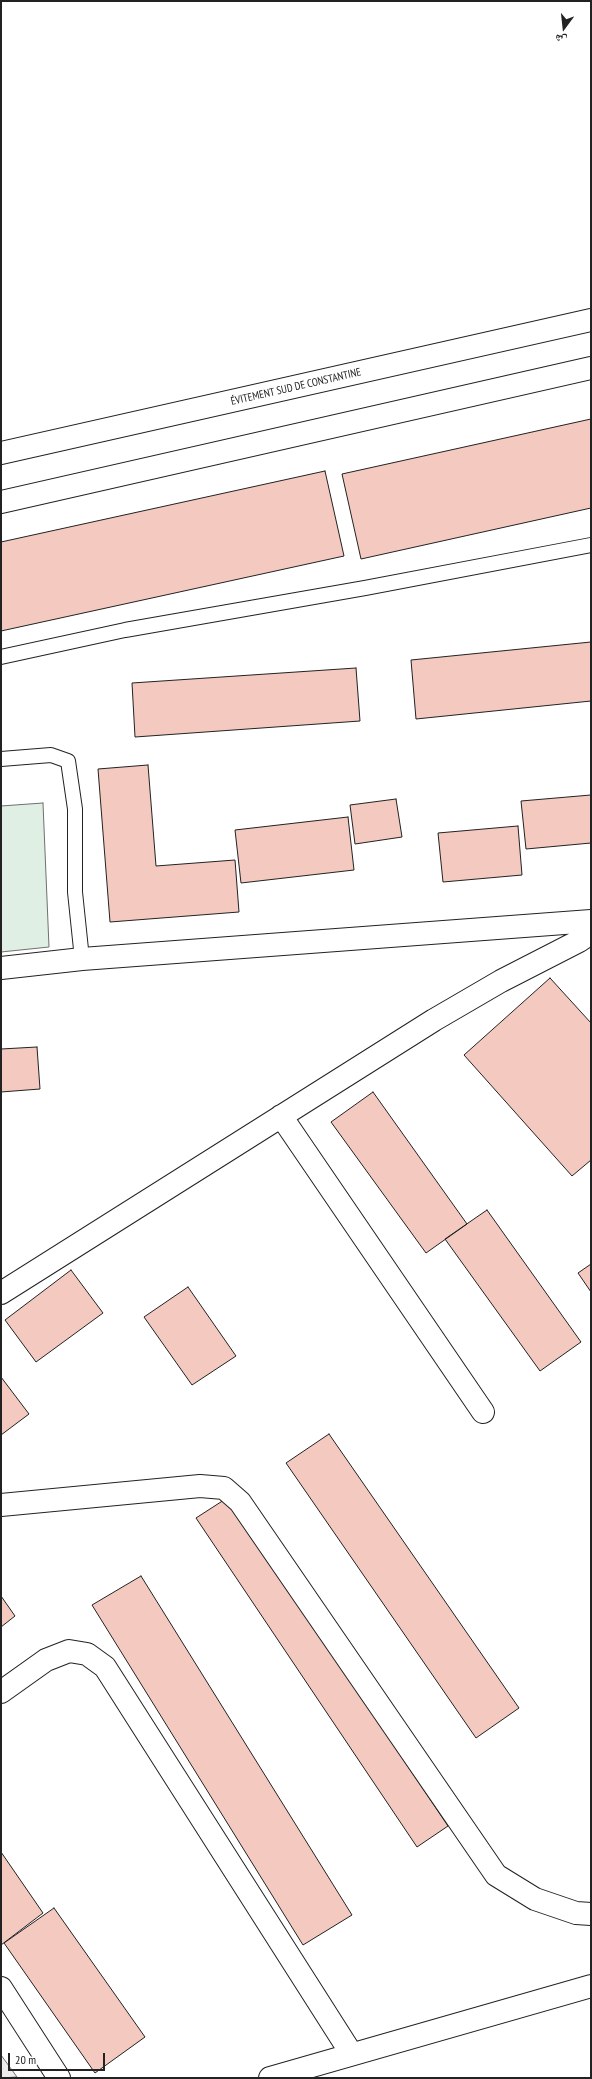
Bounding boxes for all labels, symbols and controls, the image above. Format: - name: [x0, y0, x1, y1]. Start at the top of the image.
- north arrow: [544, 8, 584, 48]
- text: ش: [553, 31, 568, 48]
- street label: ÉVITEMENT SUD DE CONSTANTINE: [230, 366, 362, 408]
- scale bar: [10, 2045, 107, 2071]
- text: 20 m: [15, 2052, 36, 2067]

